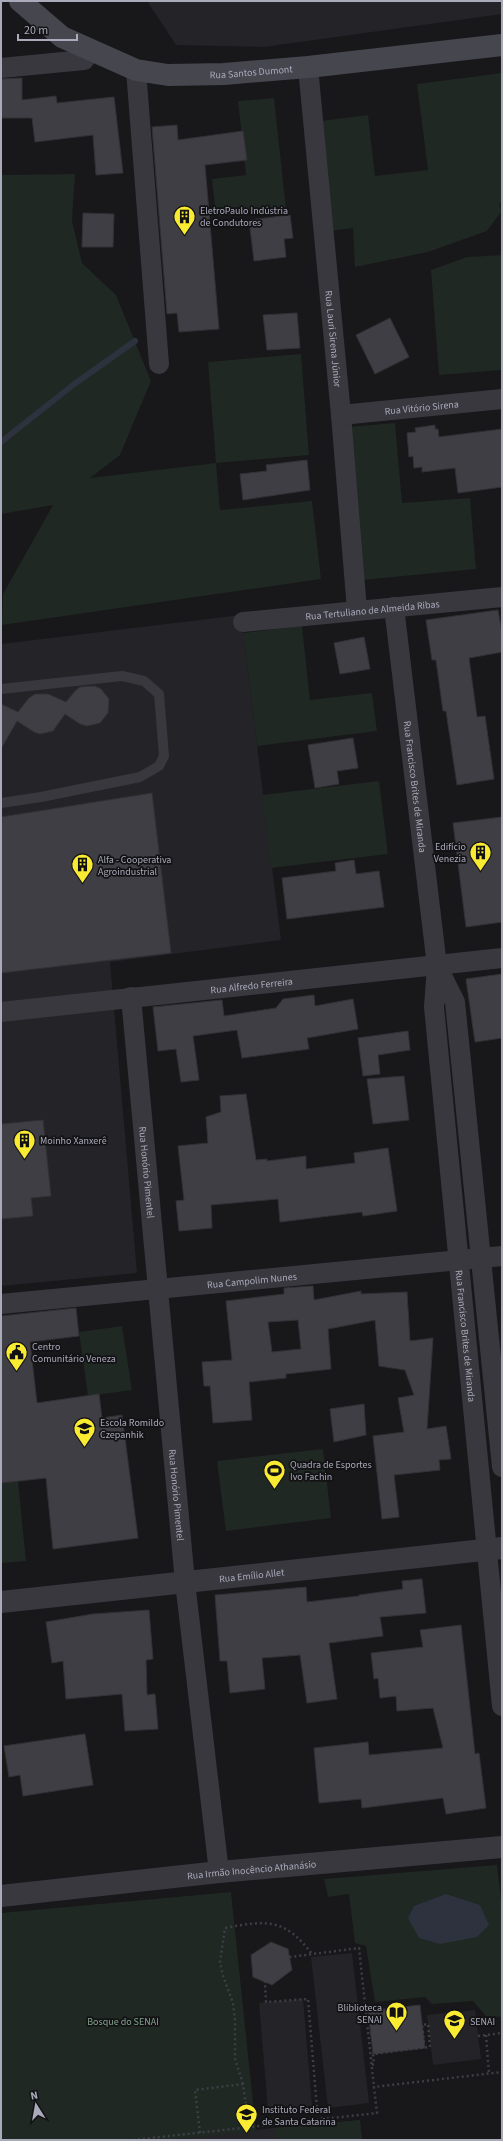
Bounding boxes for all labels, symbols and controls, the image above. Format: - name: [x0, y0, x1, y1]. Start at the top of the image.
- scale bar: [18, 16, 77, 42]
- text: 20 m: [24, 22, 48, 39]
- street label: Rua Santos Dumont: [210, 62, 294, 82]
- building icon: EletroPaulo Indústria de Condutores: [171, 203, 197, 236]
- place label: EletroPaulo Indústria de Condutores: [200, 204, 288, 230]
- street label: Rua Lauri Sirena Júnior: [321, 290, 344, 388]
- street label: Rua Vitório Sirena: [384, 397, 459, 419]
- street label: Rua Tertuliano de Almeida Ribas: [305, 597, 440, 624]
- street label: Rua Francisco Brites de Miranda: [400, 720, 429, 854]
- building icon: Edifício Venezia: [468, 839, 494, 872]
- place label: Edifício Venezia: [434, 840, 466, 866]
- building icon: Alfa - Cooperativa Agroindustrial: [69, 852, 95, 885]
- place label: Alfa - Cooperativa Agroindustrial: [98, 853, 171, 879]
- street label: Rua Alfredo Ferreira: [210, 975, 294, 997]
- street label: Rua Honório Pimentel: [135, 1126, 157, 1219]
- building icon: Moinho Xanxerê: [11, 1127, 37, 1160]
- place label: Moinho Xanxerê: [40, 1134, 107, 1148]
- street label: Rua Francisco Brites de Miranda: [452, 1269, 478, 1403]
- street label: Rua Campolim Nunes: [206, 1270, 297, 1292]
- public building icon: Centro Comunitário Veneza: [4, 1339, 30, 1372]
- place label: Centro Comunitário Veneza: [32, 1340, 116, 1366]
- school or university icon: Escola Romildo Czepanhik: [71, 1415, 97, 1448]
- place label: Escola Romildo Czepanhik: [100, 1416, 164, 1442]
- street label: Rua Honório Pimentel: [165, 1448, 187, 1542]
- sports icon: Quadra de Esportes Ivo Fachin: [261, 1457, 287, 1490]
- place label: Quadra de Esportes Ivo Fachin: [290, 1458, 372, 1484]
- street label: Rua Emílio Allet: [218, 1565, 286, 1586]
- street label: Rua Irmão Inocêncio Athanásio: [186, 1857, 317, 1883]
- library icon: Bliblioteca SENAI: [384, 2000, 410, 2033]
- place label: Bliblioteca SENAI: [338, 2001, 382, 2027]
- school or university icon: SENAI: [441, 2008, 467, 2041]
- park label: Bosque do SENAI: [87, 2015, 159, 2029]
- place label: SENAI: [470, 2015, 495, 2029]
- north arrow: [16, 2085, 56, 2125]
- text: N: [29, 2088, 39, 2104]
- school or university icon: Instituto Federal de Santa Catarina: [233, 2102, 259, 2135]
- place label: Instituto Federal de Santa Catarina: [262, 2103, 336, 2129]

